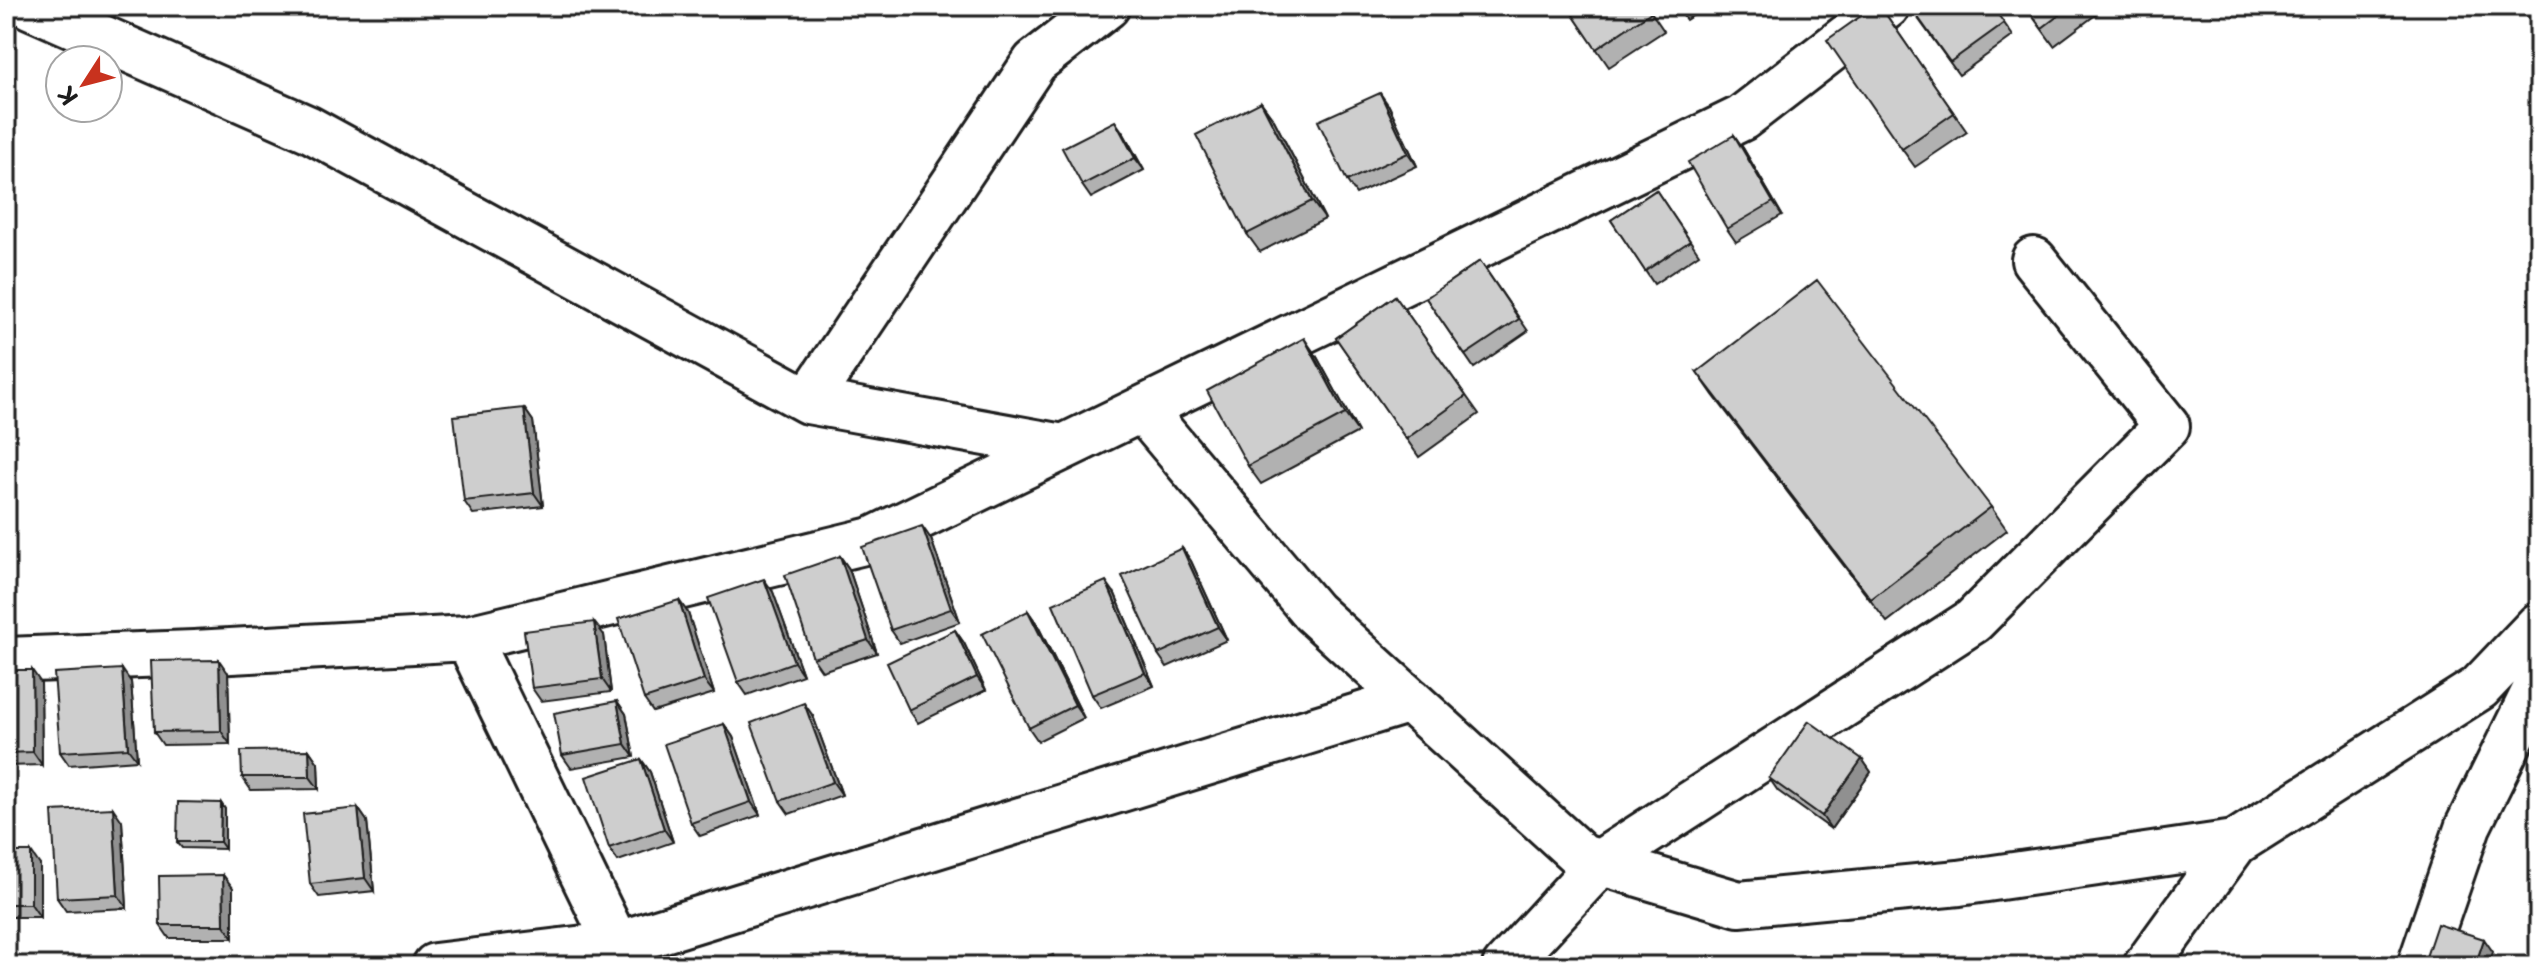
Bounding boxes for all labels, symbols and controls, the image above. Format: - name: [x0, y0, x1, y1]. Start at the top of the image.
- north arrow: [44, 44, 124, 124]
- text: K: [49, 80, 85, 113]

